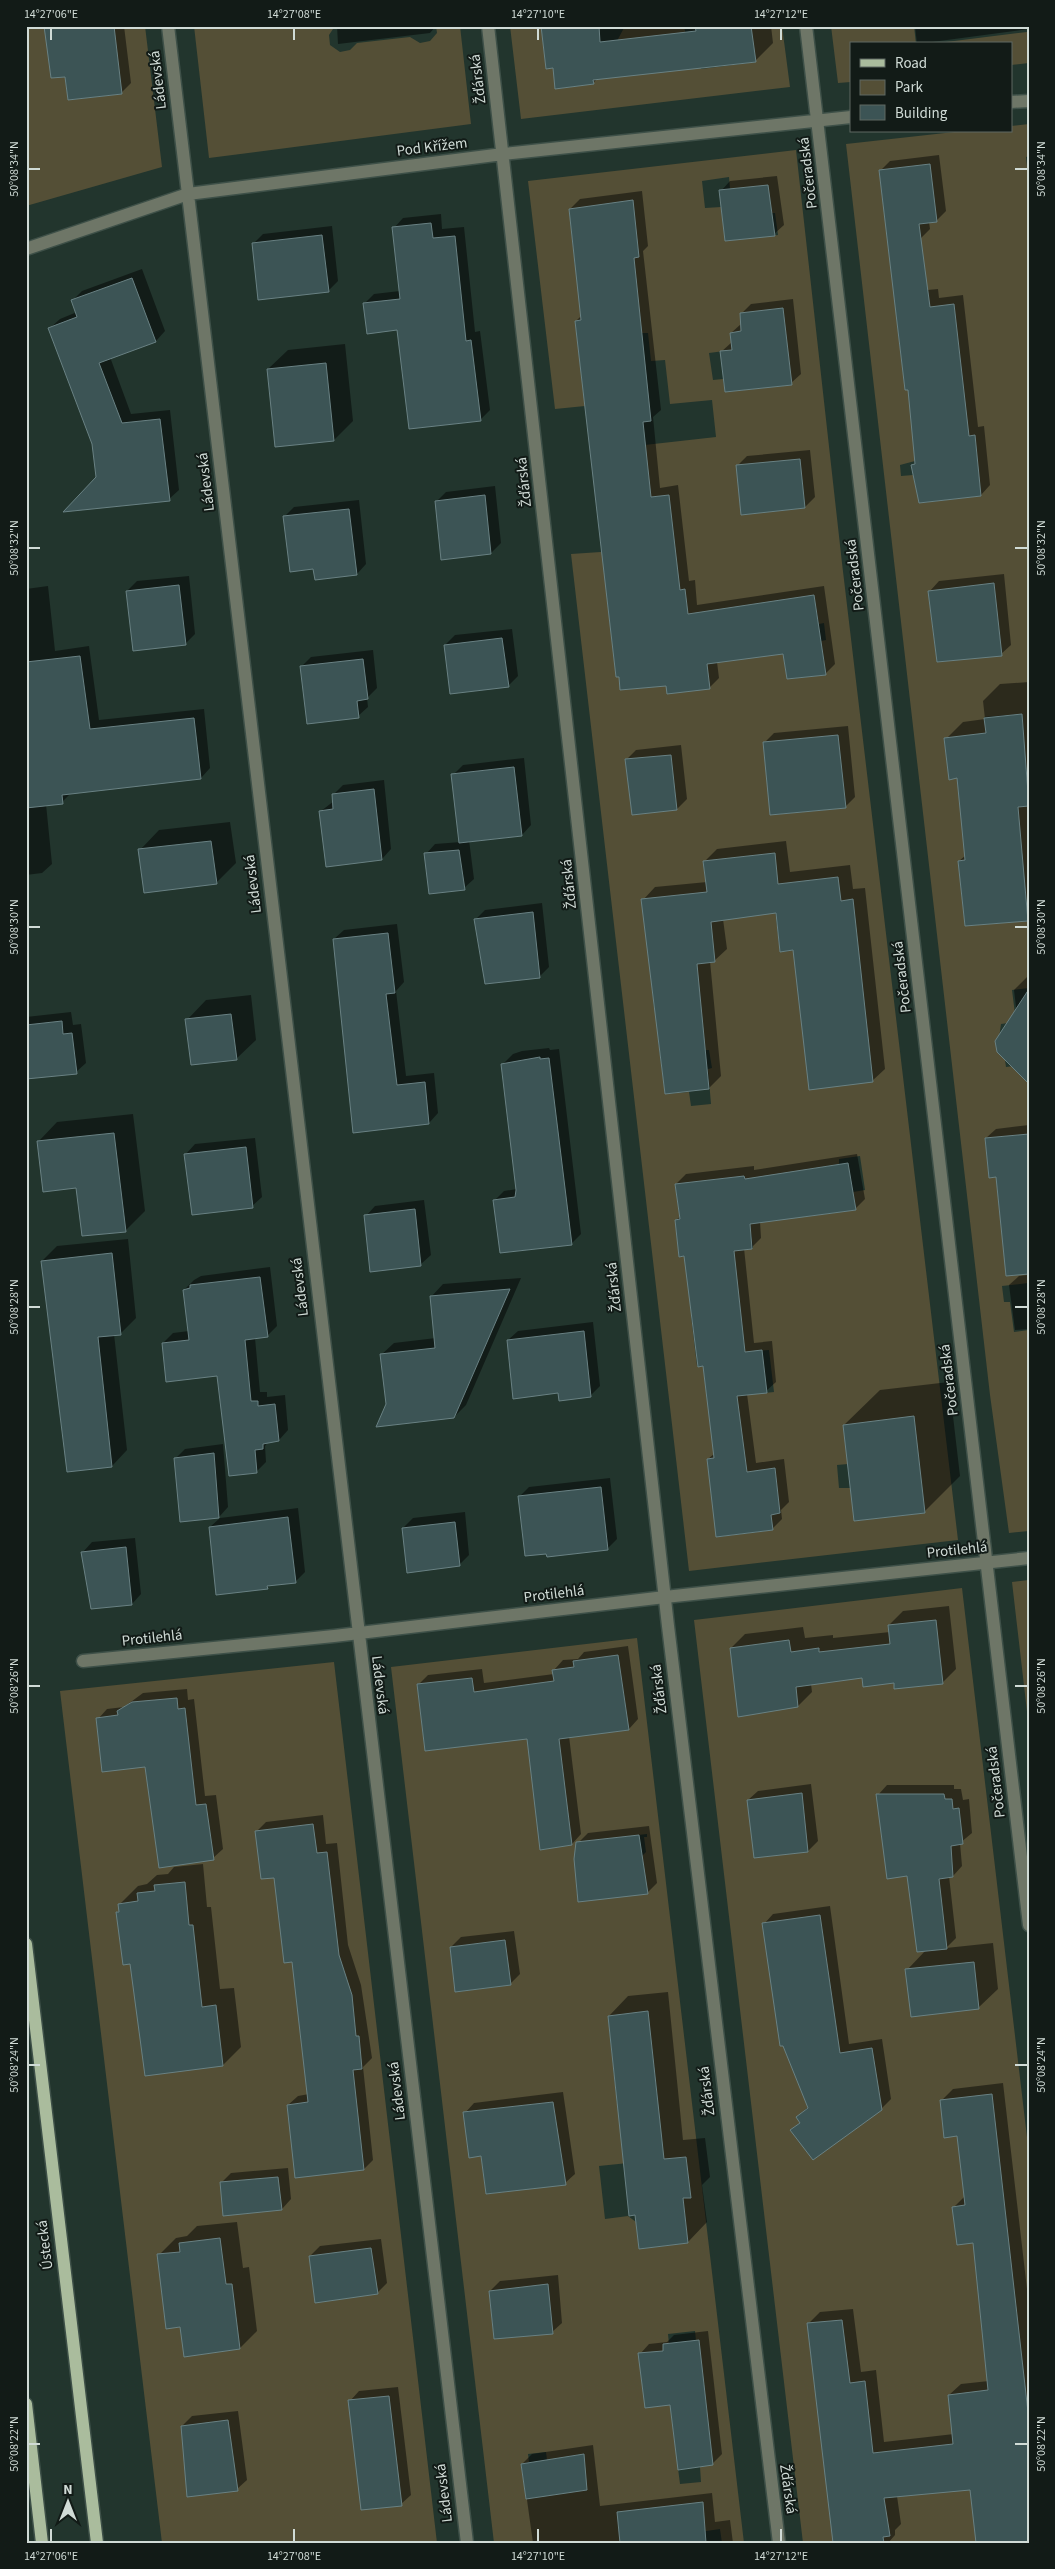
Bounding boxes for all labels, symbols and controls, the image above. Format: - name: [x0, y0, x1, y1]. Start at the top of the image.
- text: 14°27'06"E: [24, 6, 78, 23]
- text: 14°27'08"E: [267, 6, 321, 23]
- text: 14°27'10"E: [511, 6, 565, 23]
- text: 14°27'12"E: [754, 6, 808, 23]
- legend: [850, 42, 1012, 132]
- street label: Ládevská: [144, 50, 172, 110]
- street label: Žďárská: [465, 53, 491, 105]
- text: Road: [895, 53, 927, 74]
- text: Park: [895, 77, 924, 98]
- text: Building: [895, 103, 948, 124]
- street label: Pod Křížem: [395, 132, 469, 162]
- street label: Počeradská: [793, 136, 823, 210]
- text: 50°08'34"N: [6, 141, 23, 197]
- text: 50°08'34"N: [1033, 141, 1050, 197]
- street label: Ládevská: [192, 452, 220, 512]
- street label: Žďárská: [511, 456, 537, 508]
- text: 50°08'32"N: [6, 520, 23, 576]
- text: 50°08'32"N: [1033, 520, 1050, 576]
- street label: Počeradská: [840, 538, 870, 612]
- street label: Ládevská: [239, 854, 267, 914]
- street label: Žďárská: [556, 858, 582, 910]
- text: 50°08'30"N: [6, 899, 23, 955]
- text: 50°08'30"N: [1033, 899, 1050, 955]
- street label: Počeradská: [887, 940, 917, 1014]
- street label: Ládevská: [286, 1257, 314, 1317]
- street label: Žďárská: [601, 1261, 627, 1313]
- text: 50°08'28"N: [6, 1279, 23, 1335]
- text: 50°08'28"N: [1033, 1279, 1050, 1335]
- street label: Počeradská: [934, 1343, 964, 1417]
- street label: Protilehlá: [926, 1536, 988, 1564]
- street label: Protilehlá: [522, 1580, 586, 1608]
- street label: Protilehlá: [121, 1624, 183, 1652]
- street label: Ládevská: [366, 1655, 394, 1715]
- text: 50°08'26"N: [6, 1658, 23, 1714]
- text: 50°08'26"N: [1033, 1658, 1050, 1714]
- street label: Žďárská: [646, 1663, 672, 1715]
- street label: Počeradská: [981, 1745, 1011, 1819]
- text: 50°08'24"N: [6, 2037, 23, 2093]
- text: 50°08'24"N: [1033, 2037, 1050, 2093]
- street label: Ládevská: [383, 2061, 411, 2121]
- street label: Žďárská: [694, 2065, 720, 2117]
- street label: Ústecká: [32, 2219, 58, 2271]
- text: 50°08'22"N: [6, 2416, 23, 2472]
- text: 50°08'22"N: [1033, 2416, 1050, 2472]
- street label: Ládevská: [430, 2463, 458, 2523]
- street label: Žďárská: [774, 2463, 802, 2515]
- north arrow: [42, 2476, 92, 2526]
- text: N: [63, 2480, 73, 2500]
- text: 14°27'06"E: [24, 2548, 78, 2565]
- text: 14°27'08"E: [267, 2548, 321, 2565]
- text: 14°27'10"E: [511, 2548, 565, 2565]
- text: 14°27'12"E: [754, 2548, 808, 2565]

